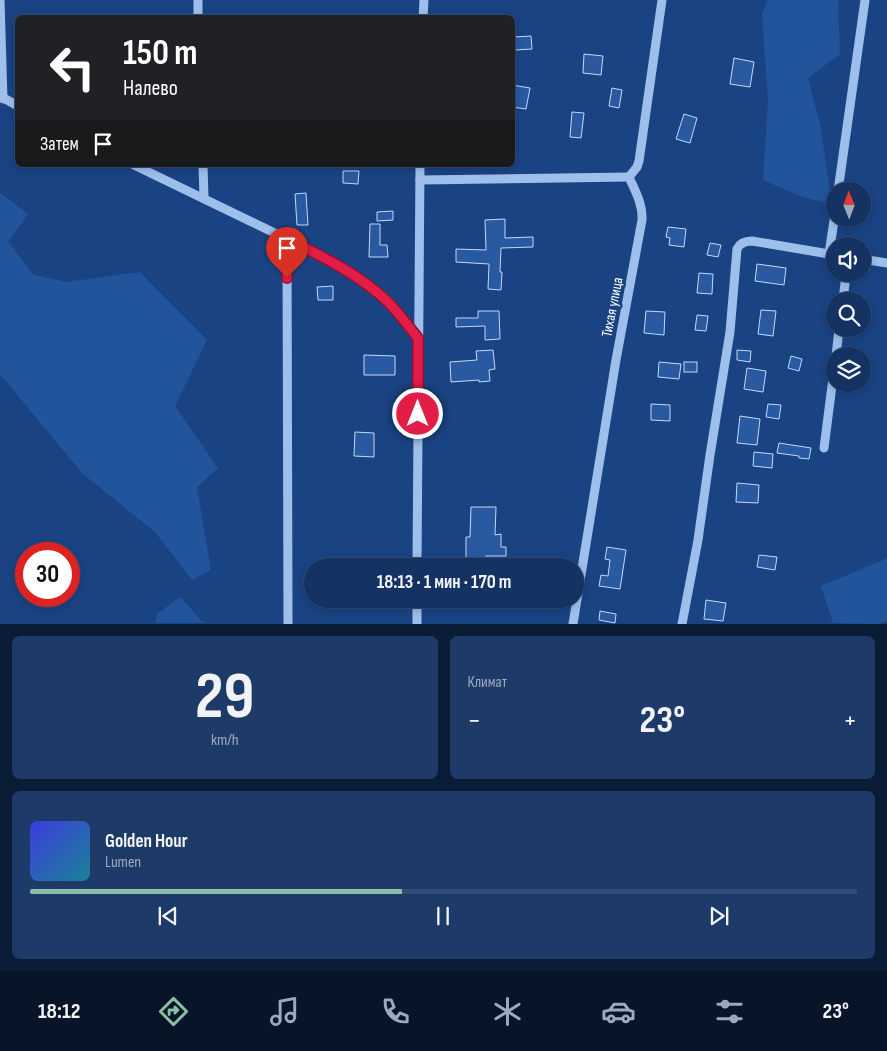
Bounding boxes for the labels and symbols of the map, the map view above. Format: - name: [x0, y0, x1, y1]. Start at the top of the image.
- north arrow: [826, 182, 871, 228]
- pin: [266, 227, 308, 278]
- street label: Тихая улица: [597, 275, 628, 339]
- position arrow: [391, 387, 443, 439]
- speed limit sign: 30: [15, 542, 80, 607]

